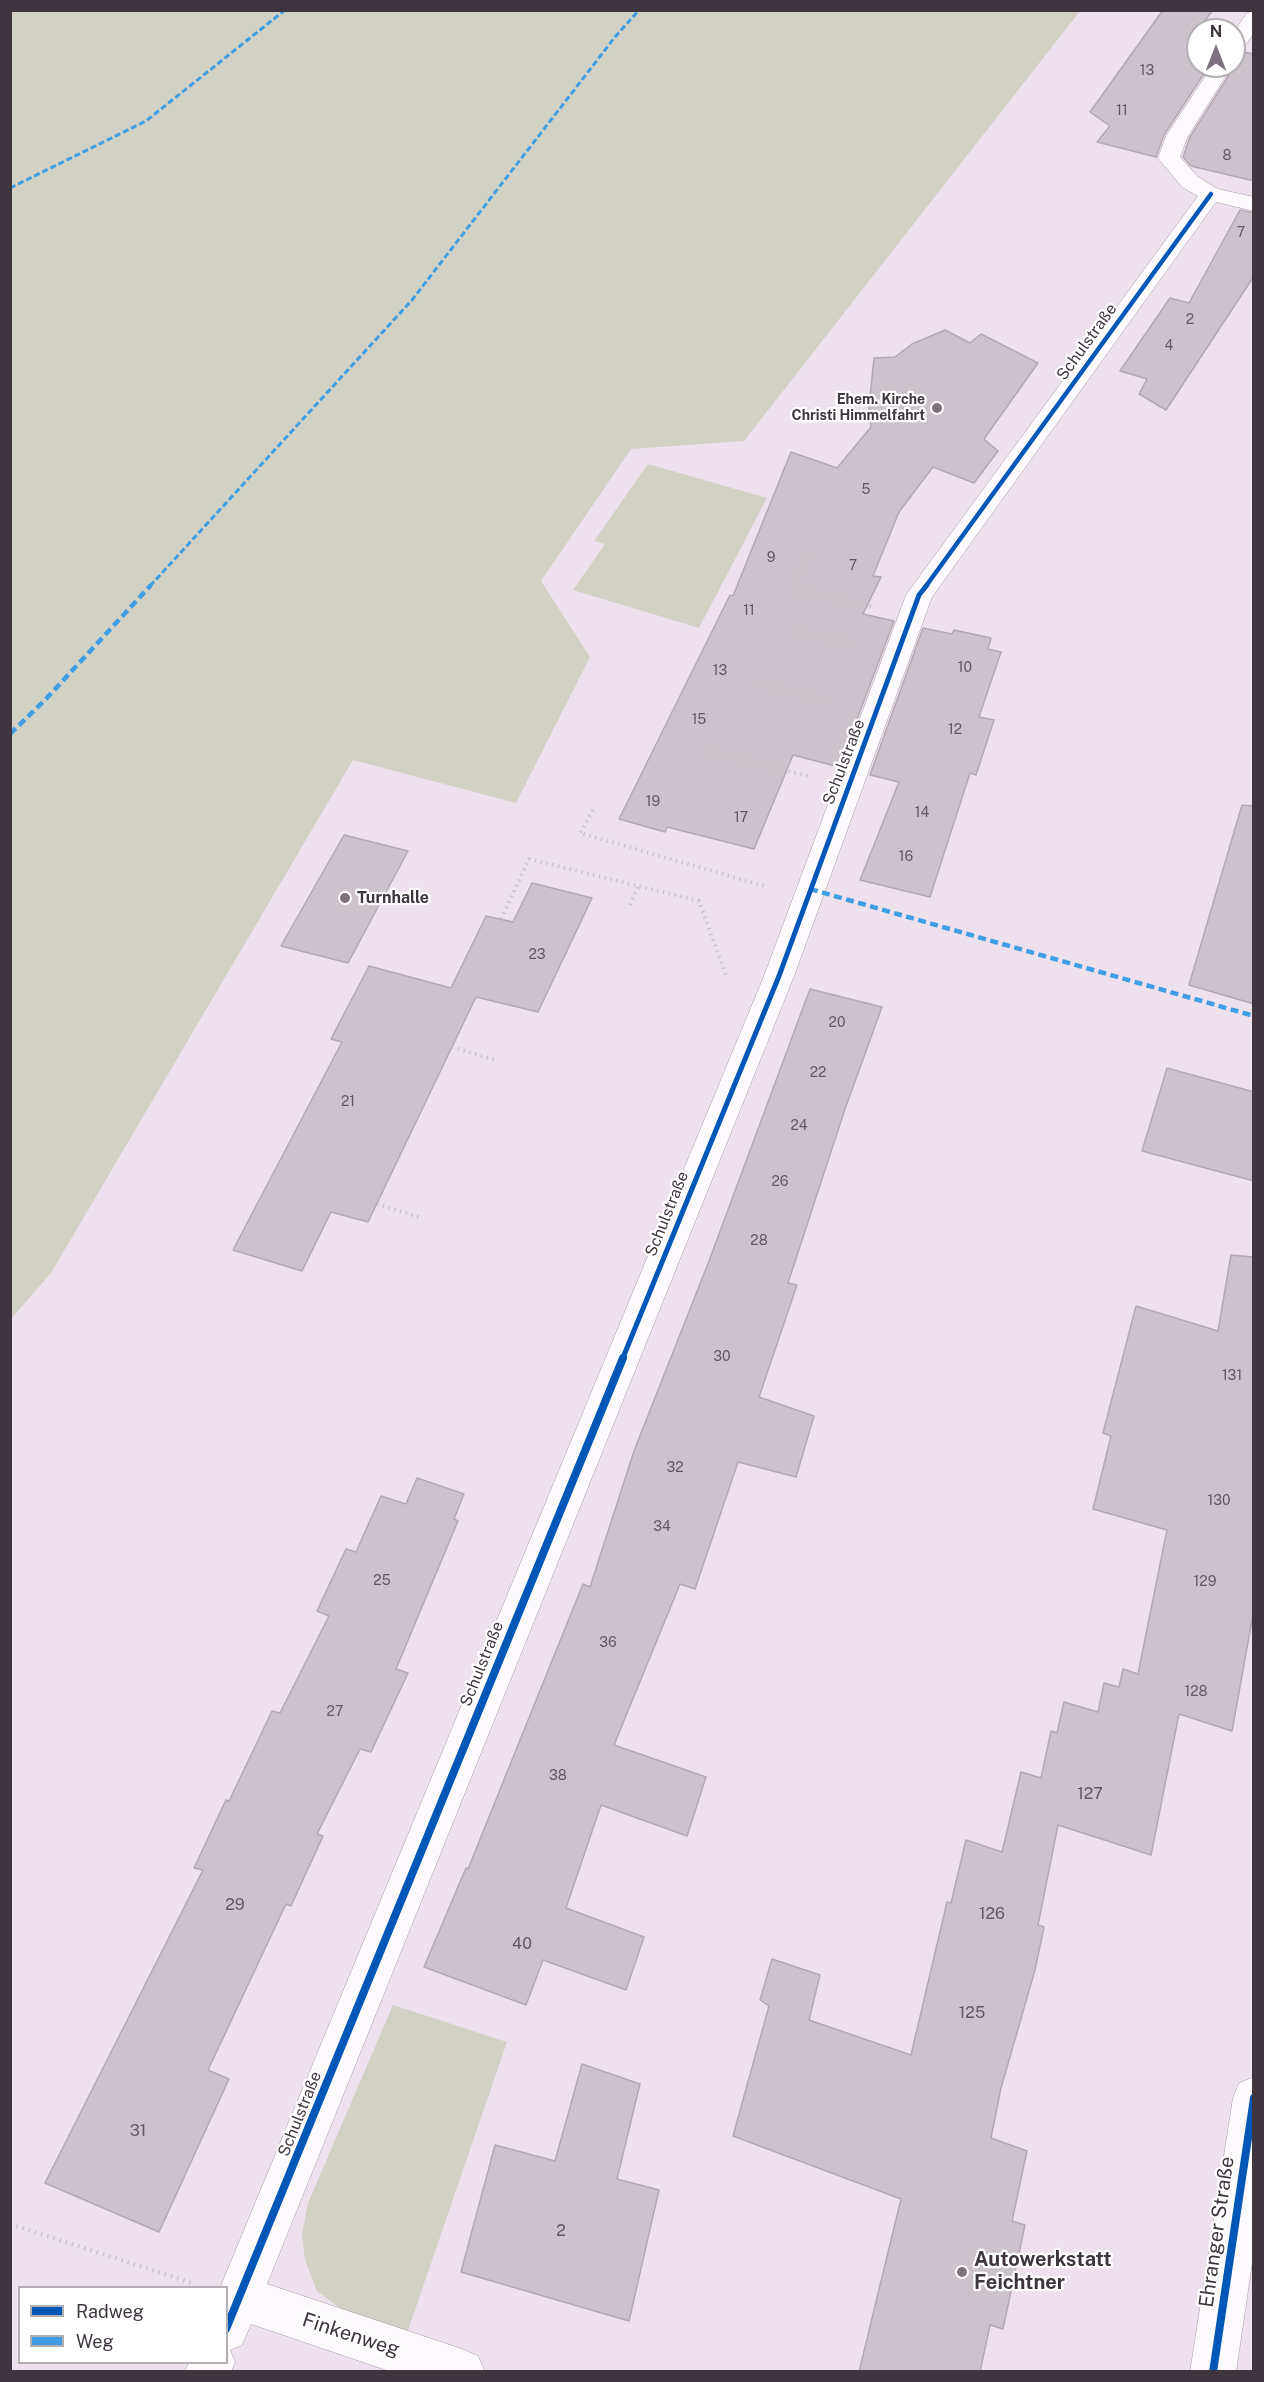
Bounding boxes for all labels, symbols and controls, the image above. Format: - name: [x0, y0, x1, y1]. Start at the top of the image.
- north arrow: [1186, 18, 1246, 78]
- text: N: [1210, 22, 1222, 41]
- house number: 13: [1140, 63, 1154, 79]
- house number: 11: [1116, 103, 1128, 119]
- house number: 8: [1222, 148, 1232, 164]
- house number: 7: [1237, 225, 1245, 241]
- street label: Schulstraße: [1053, 300, 1121, 384]
- house number: 2: [1186, 312, 1194, 328]
- house number: 4: [1165, 338, 1173, 354]
- place label: Ehem. Kirche Christi Himmelfahrt: [792, 392, 925, 424]
- marker: Ehem. Kirche Christi Himmelfahrt: [930, 401, 944, 415]
- house number: 5: [862, 482, 870, 498]
- house number: 9: [767, 550, 775, 566]
- house number: 7: [849, 558, 857, 574]
- house number: 11: [743, 603, 755, 619]
- house number: 10: [958, 660, 972, 676]
- house number: 13: [713, 663, 727, 679]
- house number: 15: [692, 712, 706, 728]
- street label: Schulstraße: [819, 717, 869, 807]
- house number: 12: [948, 722, 962, 738]
- house number: 19: [646, 794, 660, 810]
- house number: 14: [915, 805, 929, 821]
- house number: 17: [734, 810, 748, 826]
- house number: 16: [899, 849, 913, 865]
- place label: Turnhalle: [357, 888, 429, 908]
- marker: Turnhalle: [338, 891, 352, 905]
- house number: 23: [528, 947, 546, 963]
- house number: 20: [829, 1015, 845, 1031]
- house number: 22: [810, 1065, 826, 1081]
- house number: 21: [341, 1094, 355, 1110]
- house number: 24: [790, 1118, 808, 1134]
- street label: Schulstraße: [641, 1169, 693, 1259]
- house number: 26: [771, 1174, 789, 1190]
- house number: 28: [750, 1233, 768, 1249]
- house number: 30: [713, 1349, 731, 1365]
- house number: 131: [1222, 1368, 1242, 1384]
- house number: 32: [666, 1460, 684, 1476]
- house number: 130: [1208, 1493, 1230, 1509]
- house number: 34: [653, 1519, 671, 1535]
- house number: 25: [373, 1573, 391, 1589]
- house number: 129: [1194, 1574, 1216, 1590]
- street label: Schulstraße: [456, 1619, 508, 1709]
- house number: 36: [599, 1635, 617, 1651]
- house number: 128: [1184, 1684, 1208, 1700]
- house number: 27: [327, 1704, 343, 1720]
- house number: 38: [549, 1768, 567, 1784]
- house number: 127: [1077, 1784, 1103, 1804]
- house number: 29: [225, 1895, 245, 1915]
- house number: 126: [979, 1904, 1005, 1924]
- house number: 40: [512, 1934, 532, 1954]
- house number: 125: [959, 2003, 985, 2023]
- street label: Schulstraße: [274, 2069, 326, 2159]
- house number: 31: [130, 2121, 146, 2141]
- street label: Ehranger Straße: [1195, 2155, 1239, 2309]
- house number: 2: [556, 2221, 566, 2241]
- place label: Autowerkstatt Feichtner: [974, 2248, 1112, 2295]
- marker: Autowerkstatt Feichtner: [955, 2265, 969, 2279]
- legend: [18, 2286, 228, 2364]
- text: Radweg: [76, 2301, 144, 2322]
- street label: Finkenweg: [299, 2308, 403, 2362]
- text: Weg: [76, 2331, 114, 2352]

